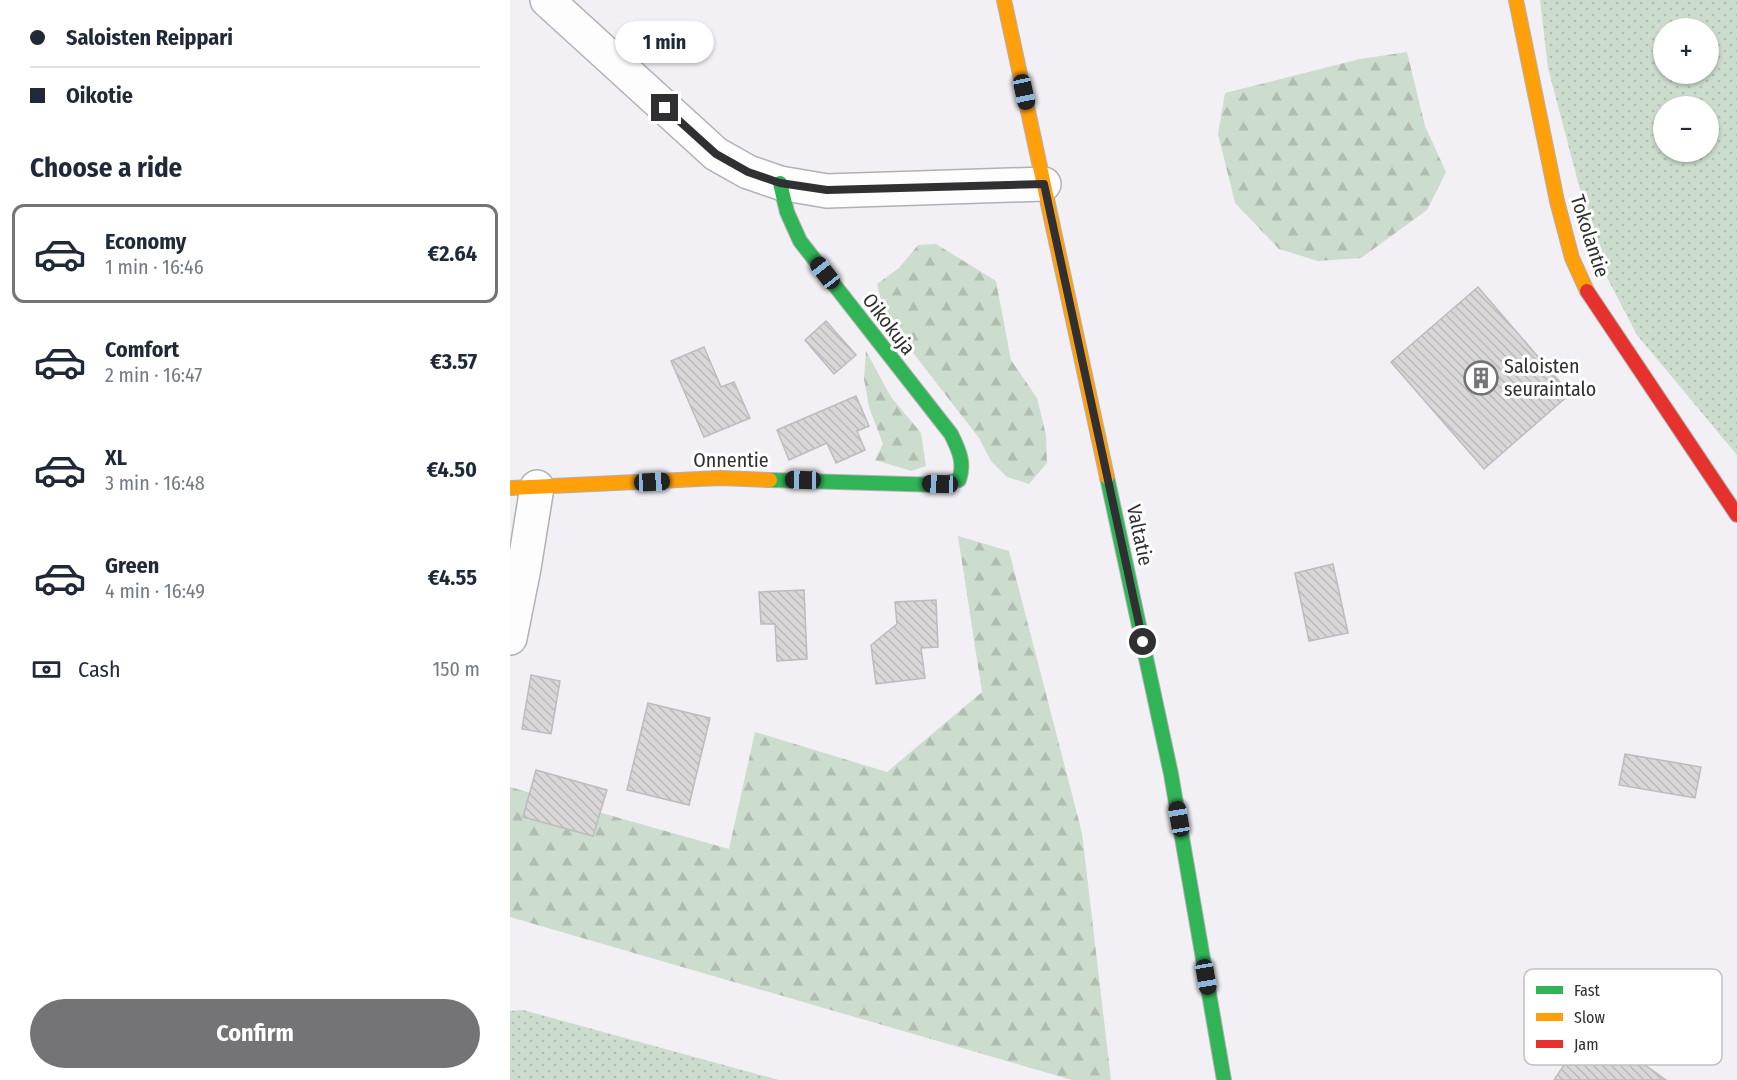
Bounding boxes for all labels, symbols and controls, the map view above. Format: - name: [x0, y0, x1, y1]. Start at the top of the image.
- map controls: [1653, 18, 1719, 162]
- button: +: [1653, 18, 1719, 84]
- callout: 1 min: [616, 21, 714, 63]
- text: Saloisten Reippari: [66, 24, 233, 51]
- text: 1 min: [643, 30, 686, 54]
- car: [1011, 73, 1037, 111]
- text: Oikotie: [66, 82, 133, 109]
- route end: [651, 94, 678, 121]
- button: −: [1653, 96, 1719, 162]
- text: Choose a ride: [30, 152, 182, 184]
- street label: Tokolantie: [1565, 192, 1615, 280]
- icon: car: [33, 227, 87, 281]
- text: Economy: [105, 228, 186, 255]
- text: €2.64: [428, 240, 477, 267]
- car: [807, 253, 843, 293]
- text: 1 min · 16:46: [105, 255, 204, 279]
- street label: Oikokuja: [857, 288, 921, 360]
- icon: car: [33, 335, 87, 389]
- text: Comfort: [105, 336, 179, 363]
- text: €3.57: [430, 348, 477, 375]
- place label: Saloisten seuraintalo: [1504, 354, 1596, 401]
- building icon: Saloisten seuraintalo: [1463, 360, 1499, 396]
- text: 2 min · 16:47: [105, 363, 202, 387]
- icon: car: [33, 443, 87, 497]
- text: XL: [105, 444, 127, 471]
- street label: Onnentie: [693, 448, 769, 472]
- text: €4.50: [427, 456, 477, 483]
- text: 3 min · 16:48: [105, 471, 205, 495]
- car: [785, 471, 821, 489]
- car: [634, 472, 670, 492]
- car: [922, 474, 958, 494]
- street label: Valtatie: [1122, 502, 1158, 568]
- icon: car: [33, 551, 87, 605]
- text: Green: [105, 552, 159, 579]
- text: €4.55: [428, 564, 477, 591]
- text: 4 min · 16:49: [105, 579, 205, 603]
- route start: [1129, 628, 1156, 655]
- icon: cash: [30, 653, 63, 686]
- text: Cash: [78, 656, 121, 683]
- text: 150 m: [433, 657, 480, 681]
- car: [1167, 800, 1191, 838]
- car: [1194, 958, 1218, 996]
- legend: [1524, 969, 1722, 1065]
- text: Fast: [1574, 981, 1601, 1000]
- button: Confirm: [30, 999, 480, 1068]
- text: Slow: [1574, 1008, 1605, 1027]
- text: Jam: [1574, 1035, 1599, 1054]

